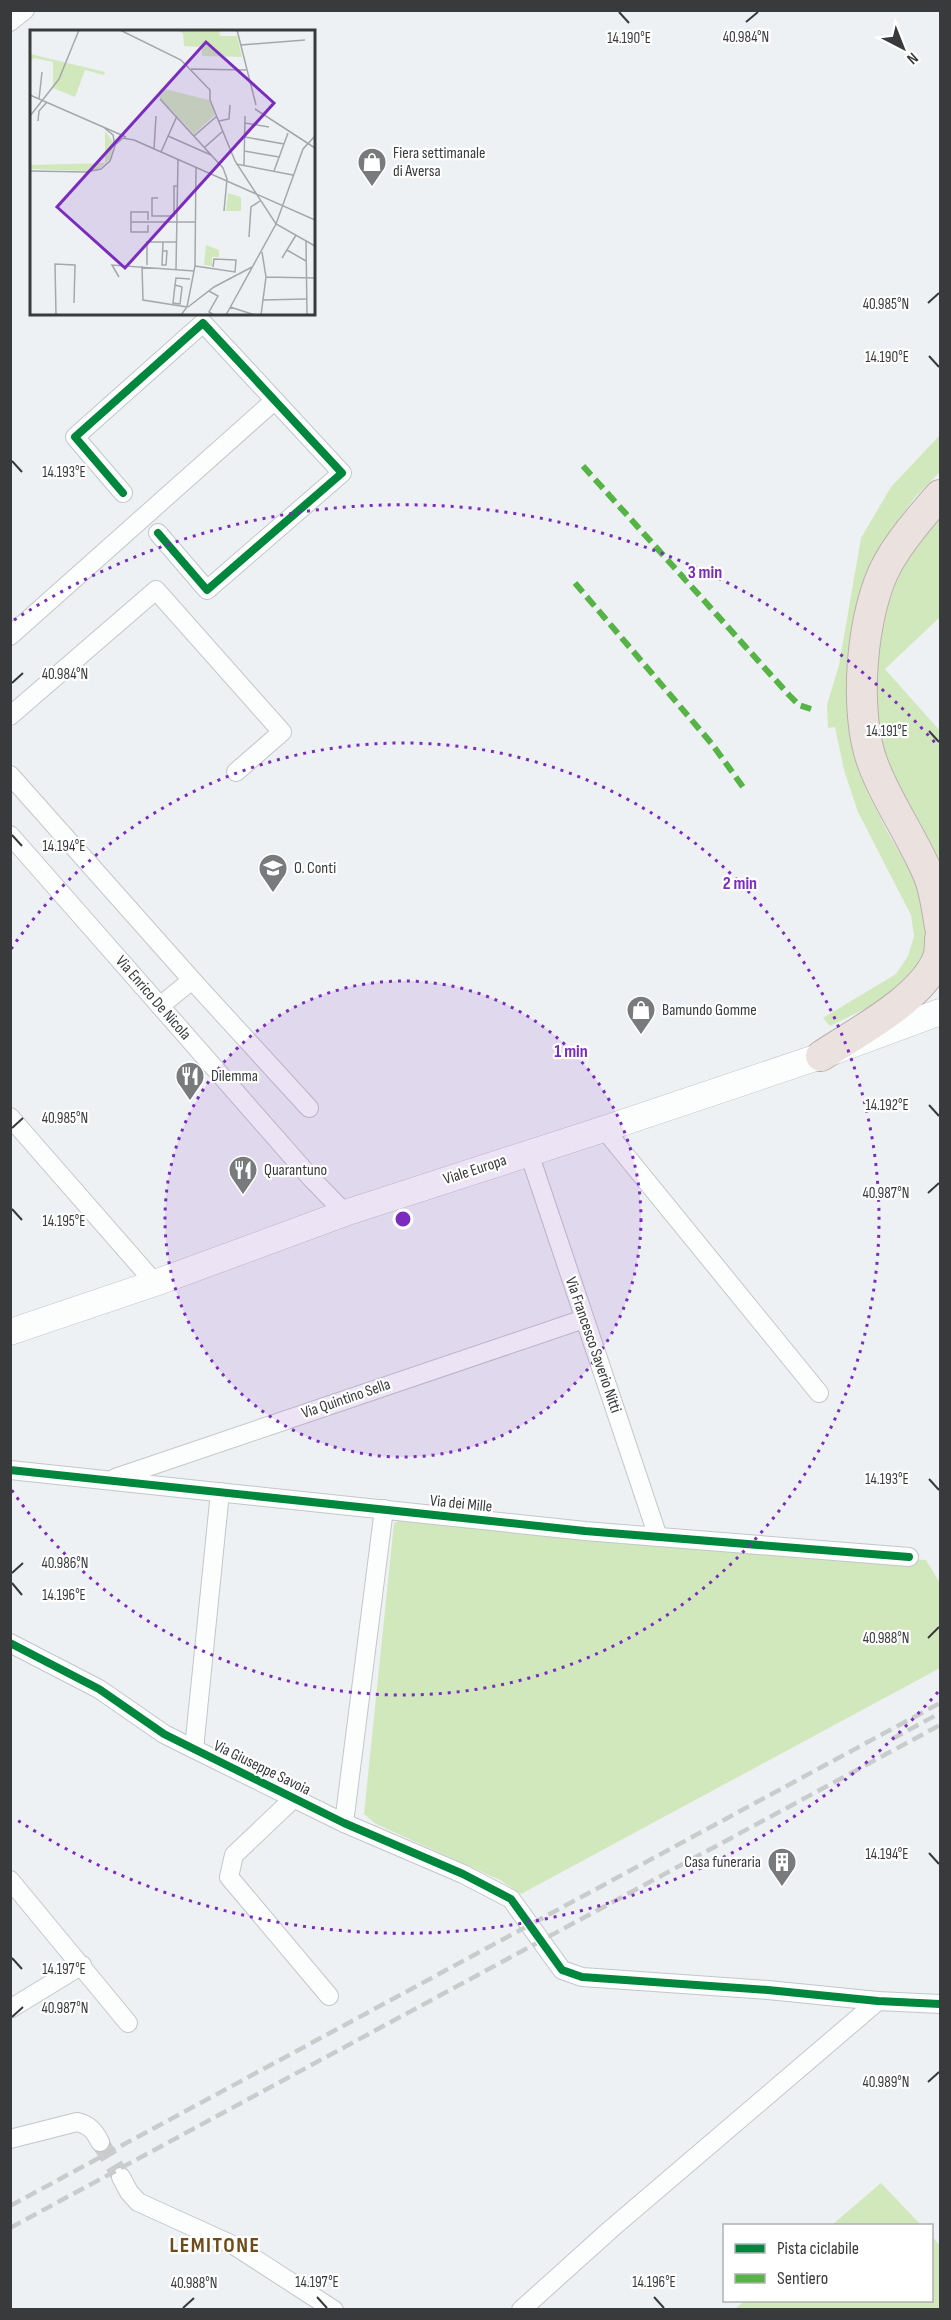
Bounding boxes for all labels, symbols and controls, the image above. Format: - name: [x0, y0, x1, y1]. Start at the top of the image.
- north arrow: [873, 18, 933, 78]
- text: 40.984°N: [723, 28, 769, 47]
- text: 14.190°E: [607, 29, 651, 48]
- inset map: [30, 30, 315, 315]
- text: N: [903, 48, 922, 68]
- place label: Fiera settimanale di Aversa: [393, 144, 485, 181]
- shop icon: Fiera settimanale di Aversa: [356, 146, 388, 188]
- text: 40.985°N: [863, 295, 909, 314]
- text: 14.190°E: [865, 348, 909, 367]
- text: 14.193°E: [42, 463, 86, 482]
- text: 3 min: [688, 562, 722, 583]
- text: 40.984°N: [42, 665, 88, 684]
- text: 14.191°E: [866, 722, 908, 741]
- text: 14.194°E: [43, 837, 85, 856]
- school or university icon: O. Conti: [257, 852, 289, 894]
- place label: O. Conti: [294, 859, 336, 878]
- text: 2 min: [723, 873, 757, 894]
- street label: Via Enrico De Nicola: [111, 952, 195, 1044]
- shop icon: Bamundo Gomme: [625, 994, 657, 1036]
- place label: Bamundo Gomme: [662, 1001, 757, 1020]
- text: 1 min: [554, 1041, 588, 1062]
- restaurant icon: Dilemma: [174, 1060, 206, 1102]
- place label: Dilemma: [211, 1067, 258, 1086]
- text: 14.192°E: [865, 1096, 909, 1115]
- text: 40.985°N: [42, 1109, 88, 1128]
- street label: Viale Europa: [441, 1151, 509, 1189]
- restaurant icon: Quarantuno: [227, 1154, 259, 1196]
- place label: Quarantuno: [264, 1161, 327, 1180]
- text: 40.987°N: [863, 1184, 909, 1203]
- centre of rings: [393, 1209, 413, 1229]
- text: 14.195°E: [42, 1212, 86, 1231]
- street label: Via Francesco Saverio Nitti: [561, 1275, 625, 1415]
- street label: Via Quintino Sella: [299, 1375, 393, 1423]
- text: 14.193°E: [865, 1470, 909, 1489]
- street label: Via dei Mille: [429, 1491, 493, 1517]
- text: 40.986°N: [42, 1554, 88, 1573]
- text: 14.196°E: [42, 1586, 86, 1605]
- text: 40.988°N: [863, 1629, 909, 1648]
- street label: Via Giuseppe Savoia: [210, 1736, 314, 1800]
- text: 14.194°E: [866, 1845, 908, 1864]
- building icon: Casa funeraria: [766, 1846, 798, 1888]
- place label: Casa funeraria: [684, 1853, 761, 1872]
- text: 14.197°E: [42, 1960, 86, 1979]
- text: 40.987°N: [42, 1999, 88, 2018]
- text: 40.989°N: [863, 2073, 909, 2092]
- legend: [723, 2224, 933, 2302]
- district label: LEMITONE: [170, 2232, 260, 2259]
- text: Pista ciclabile: [777, 2238, 859, 2259]
- text: Sentiero: [777, 2268, 828, 2289]
- text: 14.197°E: [295, 2273, 339, 2292]
- text: 14.196°E: [632, 2273, 676, 2292]
- text: 40.988°N: [171, 2274, 217, 2293]

